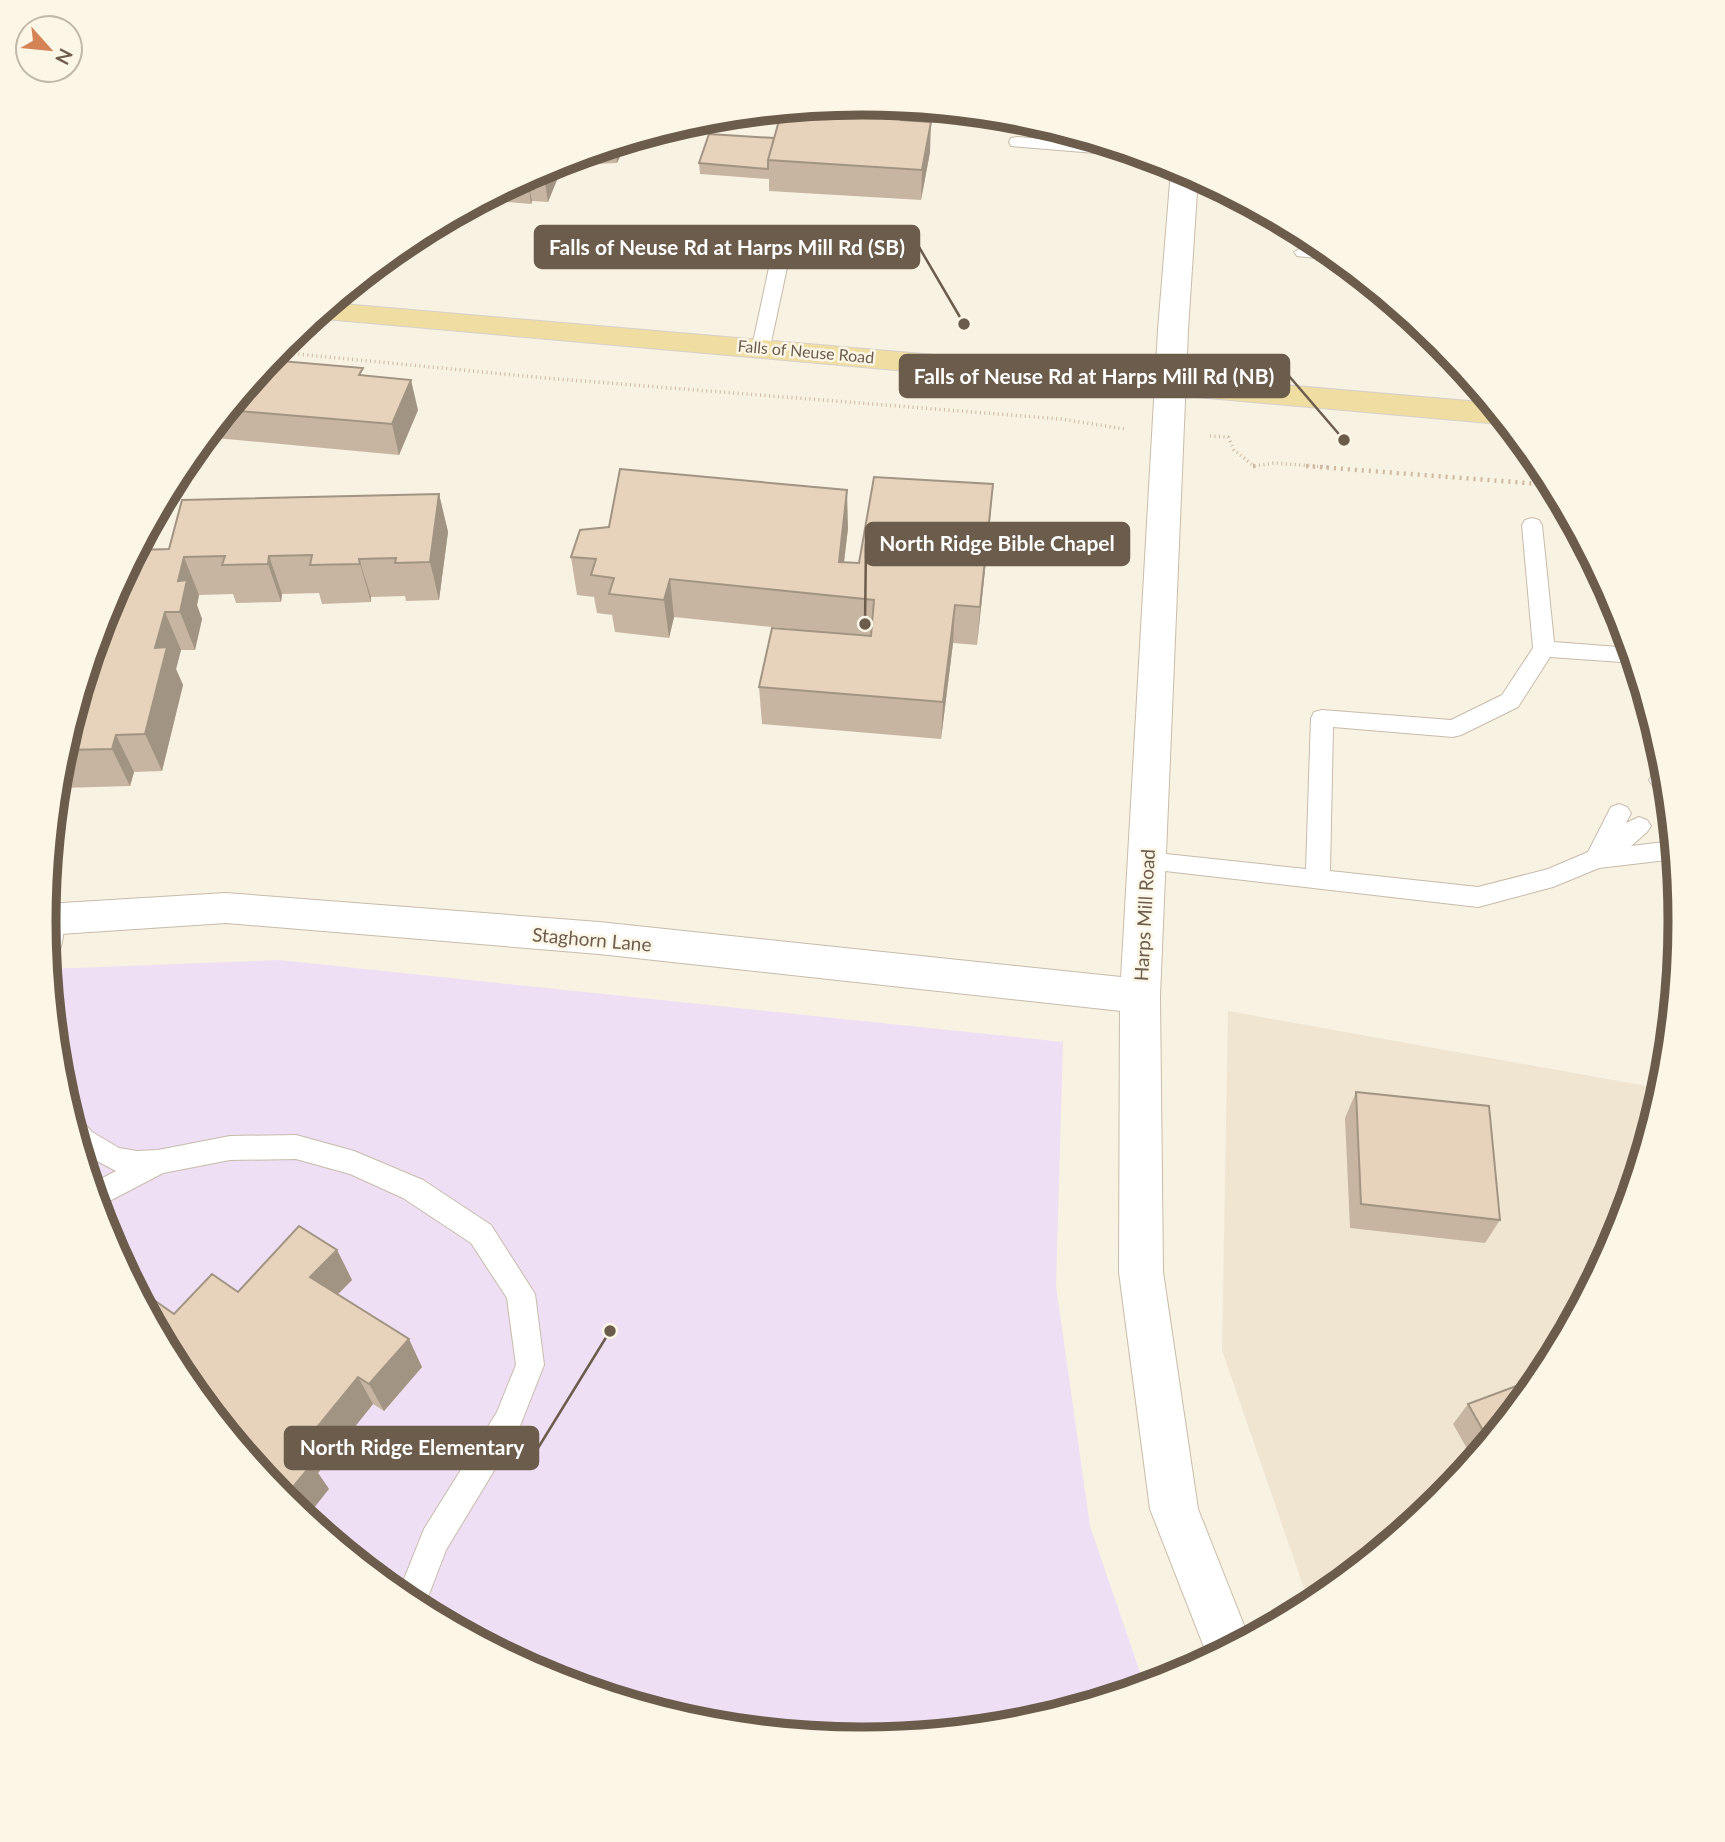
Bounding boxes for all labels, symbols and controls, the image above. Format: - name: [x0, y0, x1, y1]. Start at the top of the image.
- north arrow: [14, 14, 84, 84]
- text: N: [51, 45, 78, 69]
- callout: Falls of Neuse Rd at Harps Mill Rd (SB): [535, 226, 919, 268]
- text: Falls of Neuse Rd at Harps Mill Rd (SB): [549, 234, 905, 259]
- street label: Falls of Neuse Road: [737, 336, 875, 366]
- callout: Falls of Neuse Rd at Harps Mill Rd (NB): [900, 355, 1289, 397]
- text: Falls of Neuse Rd at Harps Mill Rd (NB): [914, 363, 1274, 388]
- callout: North Ridge Bible Chapel: [866, 523, 1129, 565]
- text: North Ridge Bible Chapel: [879, 530, 1115, 555]
- street label: Harps Mill Road: [1129, 848, 1159, 982]
- street label: Staghorn Lane: [531, 922, 653, 956]
- callout: North Ridge Elementary: [285, 1427, 538, 1469]
- text: North Ridge Elementary: [300, 1434, 525, 1459]

